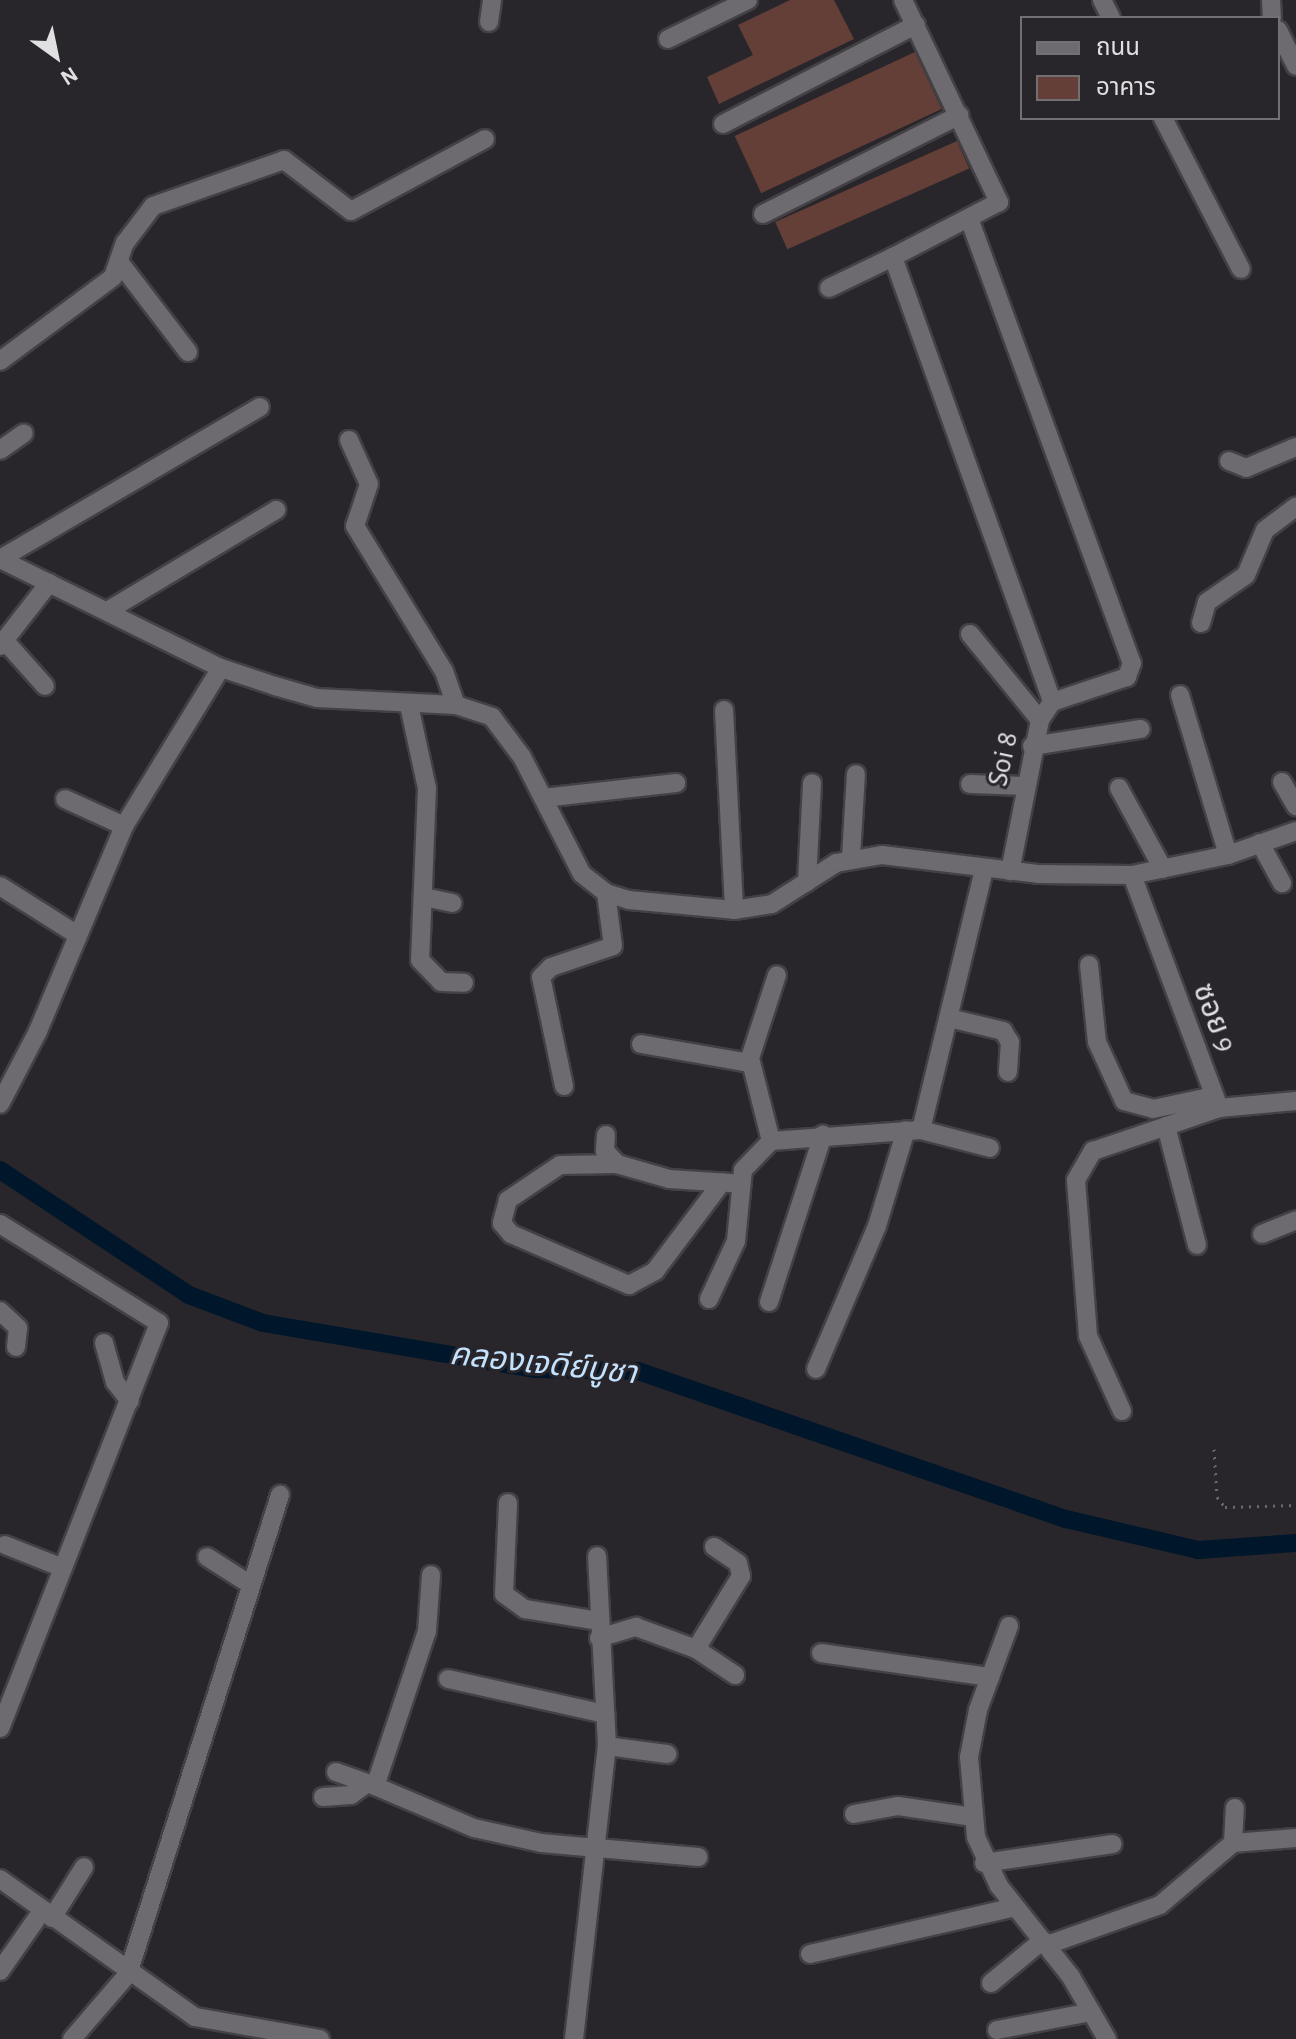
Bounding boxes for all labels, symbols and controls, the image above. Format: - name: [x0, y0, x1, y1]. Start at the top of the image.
- north arrow: [16, 16, 96, 96]
- legend: [1020, 16, 1280, 120]
- text: ถนน: [1096, 36, 1140, 60]
- text: N: [57, 63, 81, 90]
- text: อาคาร: [1096, 76, 1156, 100]
- street label: Soi 8: [980, 728, 1026, 790]
- street label: ซอย 9: [1185, 979, 1243, 1057]
- water label: คลองเจดีย์บูชา: [448, 1335, 638, 1393]

